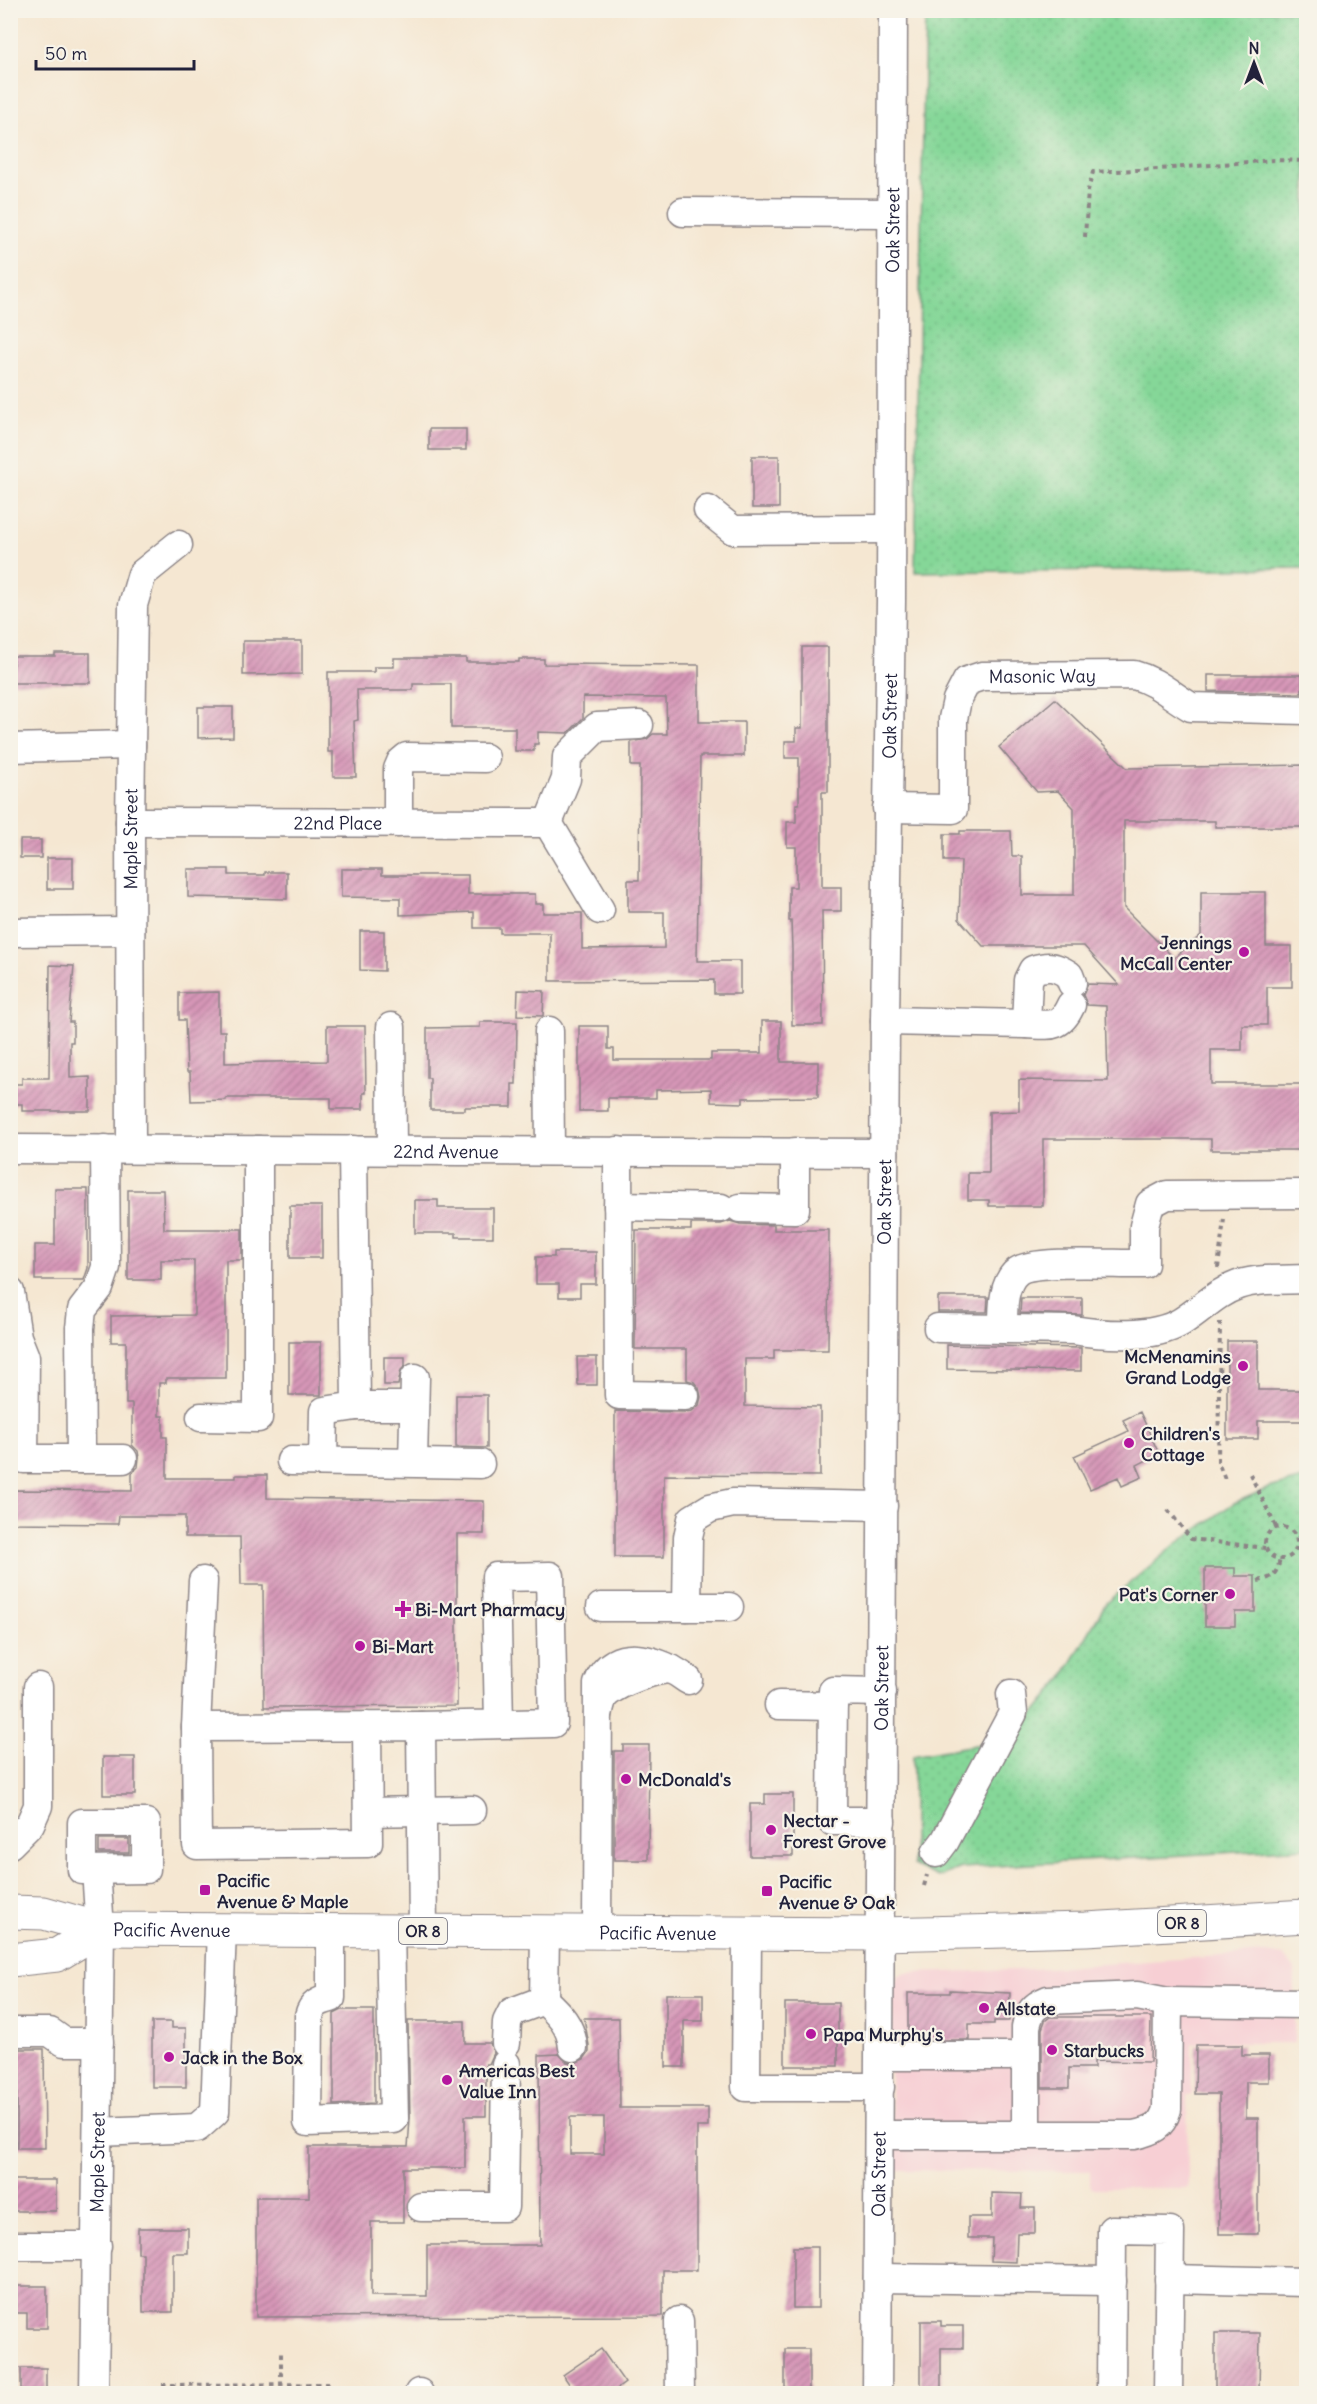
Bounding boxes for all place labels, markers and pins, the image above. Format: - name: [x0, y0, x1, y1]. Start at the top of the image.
- place label: Jennings McCall Center: [1120, 931, 1233, 975]
- marker: Jennings McCall Center: [1237, 945, 1251, 959]
- place label: McMenamins Grand Lodge: [1124, 1345, 1231, 1389]
- marker: McMenamins Grand Lodge: [1236, 1359, 1250, 1373]
- place label: Children's Cottage: [1141, 1422, 1220, 1466]
- marker: Children's Cottage: [1122, 1436, 1136, 1450]
- place label: Pat's Corner: [1119, 1583, 1219, 1606]
- marker: Pat's Corner: [1223, 1587, 1237, 1601]
- place label: Bi-Mart Pharmacy: [415, 1598, 565, 1621]
- marker: Bi-Mart Pharmacy: [396, 1602, 410, 1616]
- place label: Bi-Mart: [372, 1635, 435, 1658]
- marker: Bi-Mart: [353, 1639, 367, 1653]
- place label: McDonald's: [638, 1768, 731, 1791]
- marker: McDonald's: [619, 1772, 633, 1786]
- place label: Nectar - Forest Grove: [783, 1809, 887, 1853]
- marker: Nectar - Forest Grove: [764, 1823, 778, 1837]
- place label: Pacific Avenue & Maple: [217, 1869, 349, 1913]
- place label: Pacific Avenue & Oak: [779, 1870, 895, 1914]
- marker: Pacific Avenue & Maple: [198, 1883, 212, 1897]
- marker: Pacific Avenue & Oak: [760, 1884, 774, 1898]
- place label: Allstate: [996, 1997, 1056, 2020]
- marker: Allstate: [977, 2001, 991, 2015]
- place label: Papa Murphy's: [823, 2023, 943, 2046]
- marker: Papa Murphy's: [804, 2027, 818, 2041]
- place label: Starbucks: [1064, 2039, 1144, 2062]
- marker: Starbucks: [1045, 2043, 1059, 2057]
- place label: Jack in the Box: [181, 2046, 303, 2069]
- marker: Jack in the Box: [162, 2050, 176, 2064]
- place label: Americas Best Value Inn: [459, 2059, 576, 2103]
- marker: Americas Best Value Inn: [440, 2073, 454, 2087]

